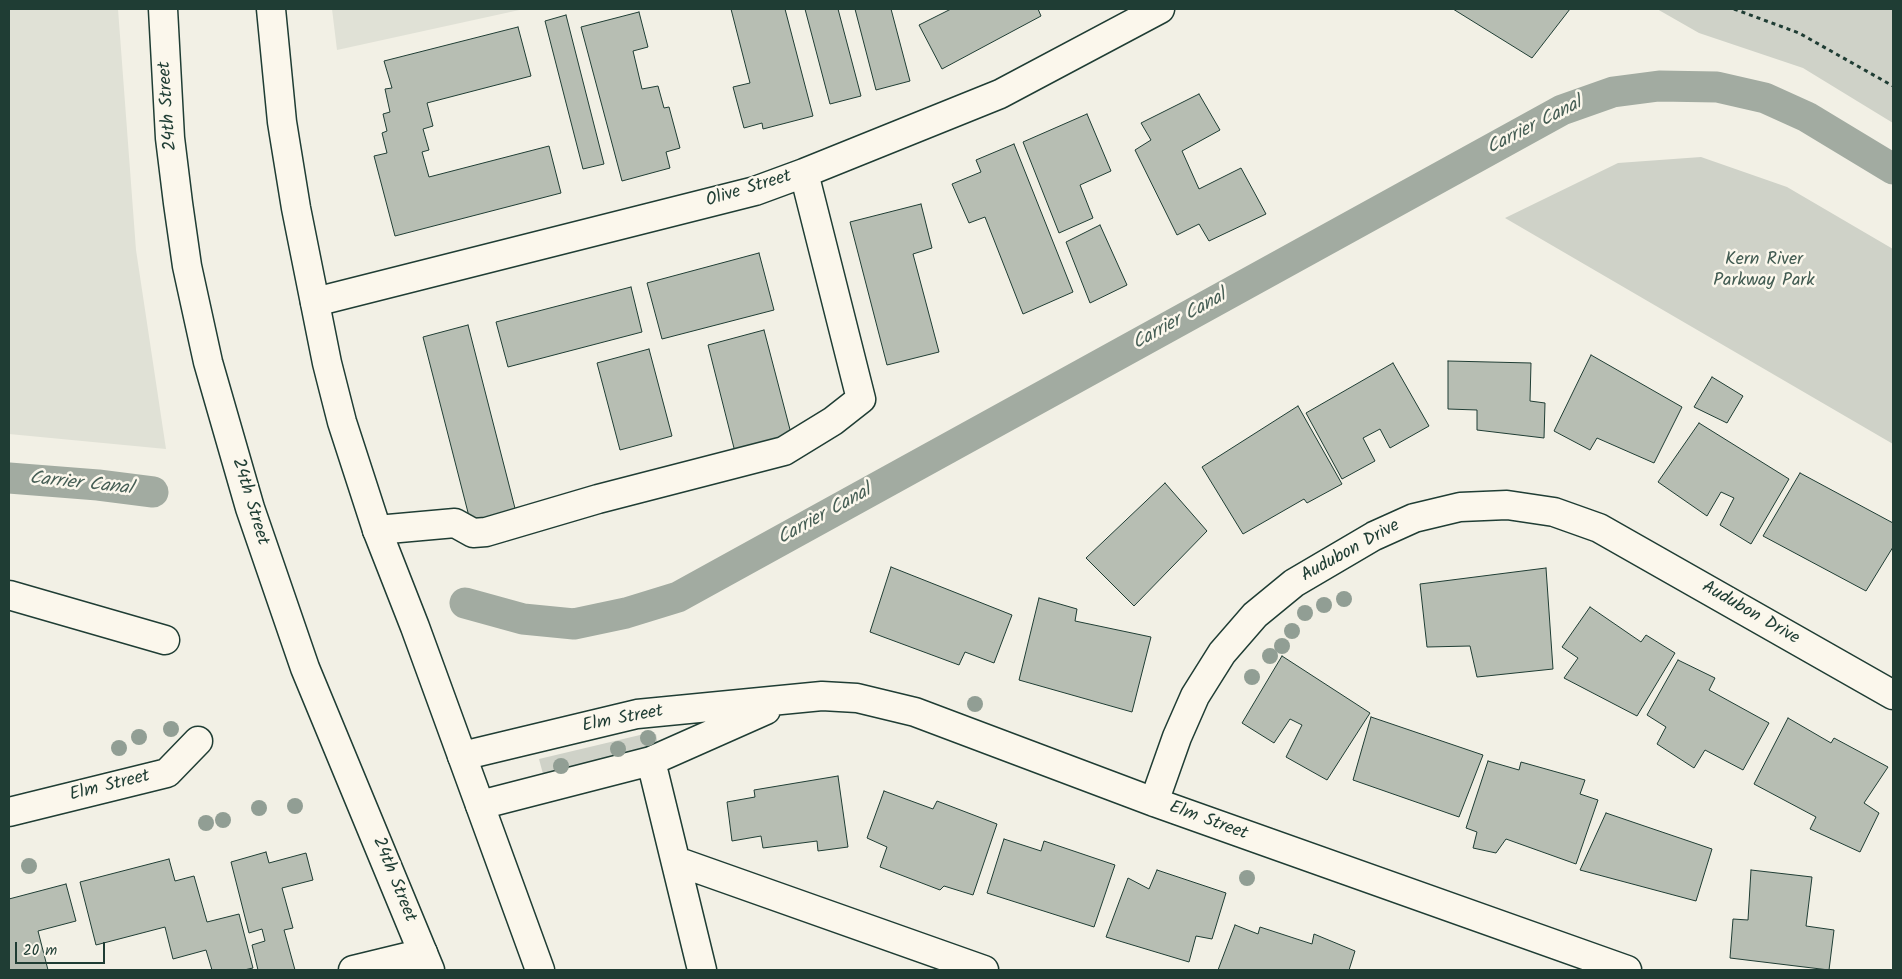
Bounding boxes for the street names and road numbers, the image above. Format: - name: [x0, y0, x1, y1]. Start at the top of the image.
- street label: 24th Street: [155, 60, 183, 152]
- street label: Olive Street: [704, 167, 794, 213]
- street label: 24th Street: [226, 456, 272, 548]
- street label: Audubon Drive: [1298, 516, 1404, 588]
- street label: Audubon Drive: [1697, 577, 1803, 651]
- street label: Elm Street: [581, 702, 665, 738]
- street label: Elm Street: [68, 767, 152, 807]
- street label: Elm Street: [1166, 798, 1250, 846]
- street label: 24th Street: [366, 834, 420, 926]

